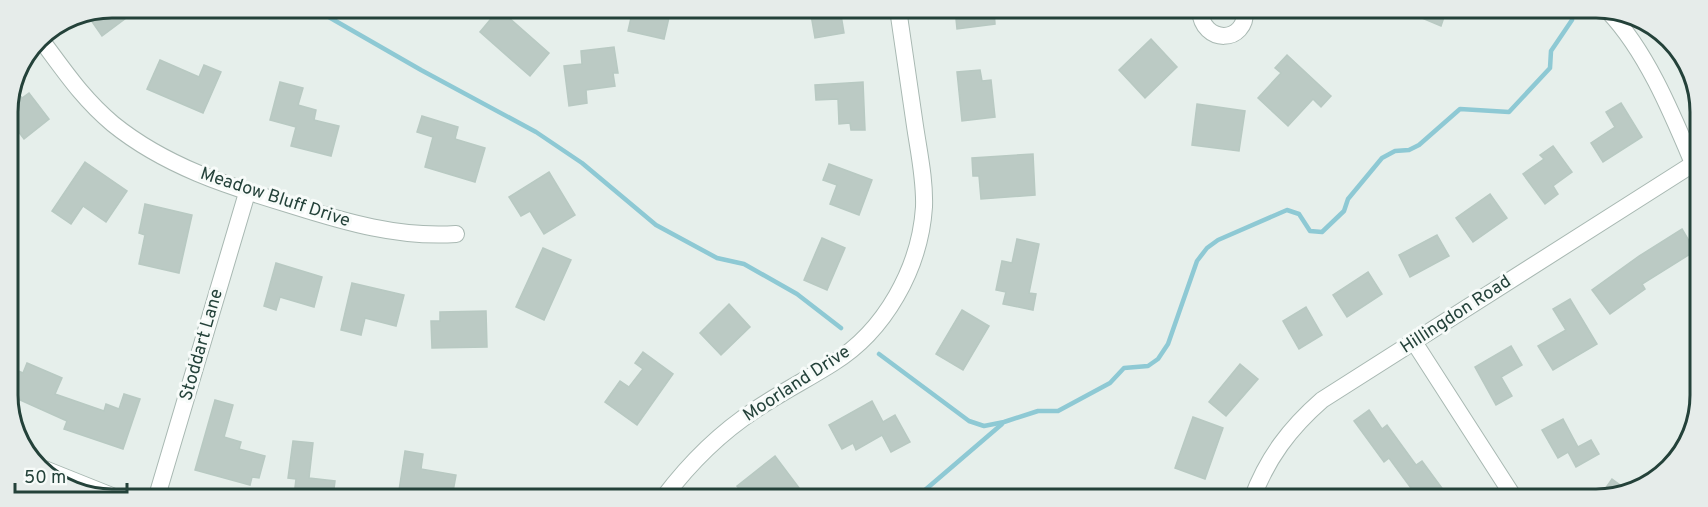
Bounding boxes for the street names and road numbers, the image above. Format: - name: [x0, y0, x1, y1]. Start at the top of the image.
- street label: Meadow Bluff Drive: [197, 163, 353, 233]
- street label: Hillingdon Road: [1396, 271, 1516, 359]
- street label: Stoddart Lane: [175, 286, 229, 404]
- street label: Moorland Drive: [739, 341, 855, 427]

